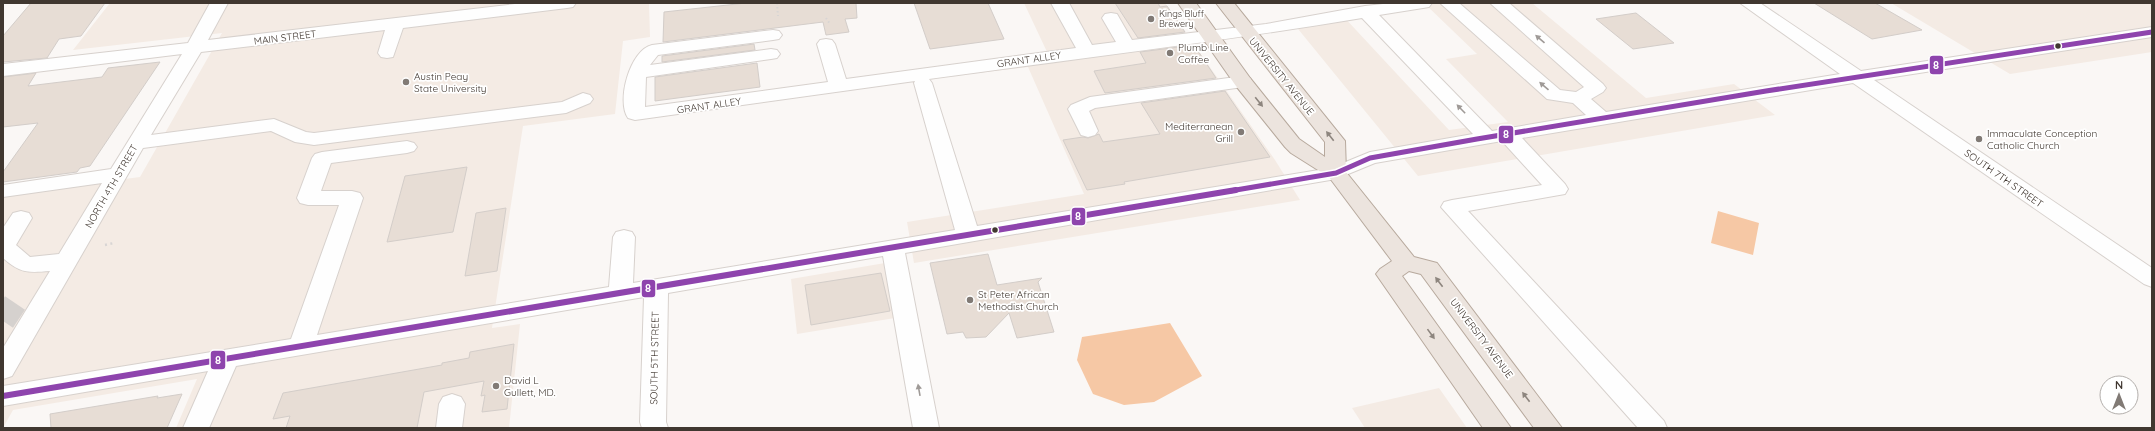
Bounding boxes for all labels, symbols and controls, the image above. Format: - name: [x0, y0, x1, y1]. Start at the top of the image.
- place label: Kings Bluff Brewery: [1159, 8, 1204, 29]
- marker: Kings Bluff Brewery: [1146, 14, 1156, 24]
- street label: MAIN STREET: [253, 27, 317, 48]
- one-way arrow: [1535, 34, 1545, 43]
- street label: UNIVERSITY AVENUE: [1246, 35, 1317, 118]
- place label: Plumb Line Coffee: [1178, 41, 1229, 66]
- unlabelled marker: [2053, 41, 2063, 51]
- marker: Plumb Line Coffee: [1165, 48, 1175, 58]
- street label: GRANT ALLEY: [996, 49, 1062, 70]
- line badge: 8: [1929, 55, 1944, 75]
- text: 8: [1933, 58, 1939, 72]
- place label: Austin Peay State University: [414, 70, 486, 95]
- marker: Austin Peay State University: [401, 77, 411, 87]
- one-way arrow: [1539, 82, 1549, 91]
- street label: GRANT ALLEY: [676, 95, 742, 116]
- one-way arrow: [1255, 97, 1264, 108]
- one-way arrow: [1456, 104, 1466, 114]
- place label: Mediterranean Grill: [1165, 120, 1233, 145]
- line badge: 8: [1498, 125, 1514, 144]
- marker: Mediterranean Grill: [1236, 127, 1246, 137]
- text: 8: [1503, 127, 1509, 141]
- place label: Immaculate Conception Catholic Church: [1987, 127, 2097, 152]
- one-way arrow: [1326, 130, 1335, 141]
- marker: Immaculate Conception Catholic Church: [1974, 134, 1984, 144]
- street label: NORTH 4TH STREET: [82, 142, 141, 230]
- street label: SOUTH 7TH STREET: [1962, 146, 2046, 210]
- line badge: 8: [1071, 207, 1086, 226]
- text: 8: [1075, 209, 1081, 223]
- unlabelled marker: [990, 225, 1000, 235]
- one-way arrow: [1435, 276, 1443, 287]
- line badge: 8: [641, 279, 656, 298]
- text: 8: [645, 281, 651, 295]
- place label: St Peter African Methodist Church: [978, 288, 1058, 313]
- marker: St Peter African Methodist Church: [965, 295, 975, 305]
- street label: UNIVERSITY AVENUE: [1447, 296, 1516, 381]
- street label: SOUTH 5TH STREET: [647, 311, 662, 405]
- one-way arrow: [1427, 329, 1435, 339]
- line badge: 8: [210, 350, 226, 370]
- text: 8: [215, 353, 221, 367]
- place label: David L Gullett, MD.: [504, 374, 556, 399]
- north arrow: [2099, 375, 2139, 415]
- text: N: [2115, 378, 2123, 392]
- marker: David L Gullett, MD.: [491, 381, 501, 391]
- one-way arrow: [916, 384, 922, 396]
- one-way arrow: [1522, 391, 1530, 402]

